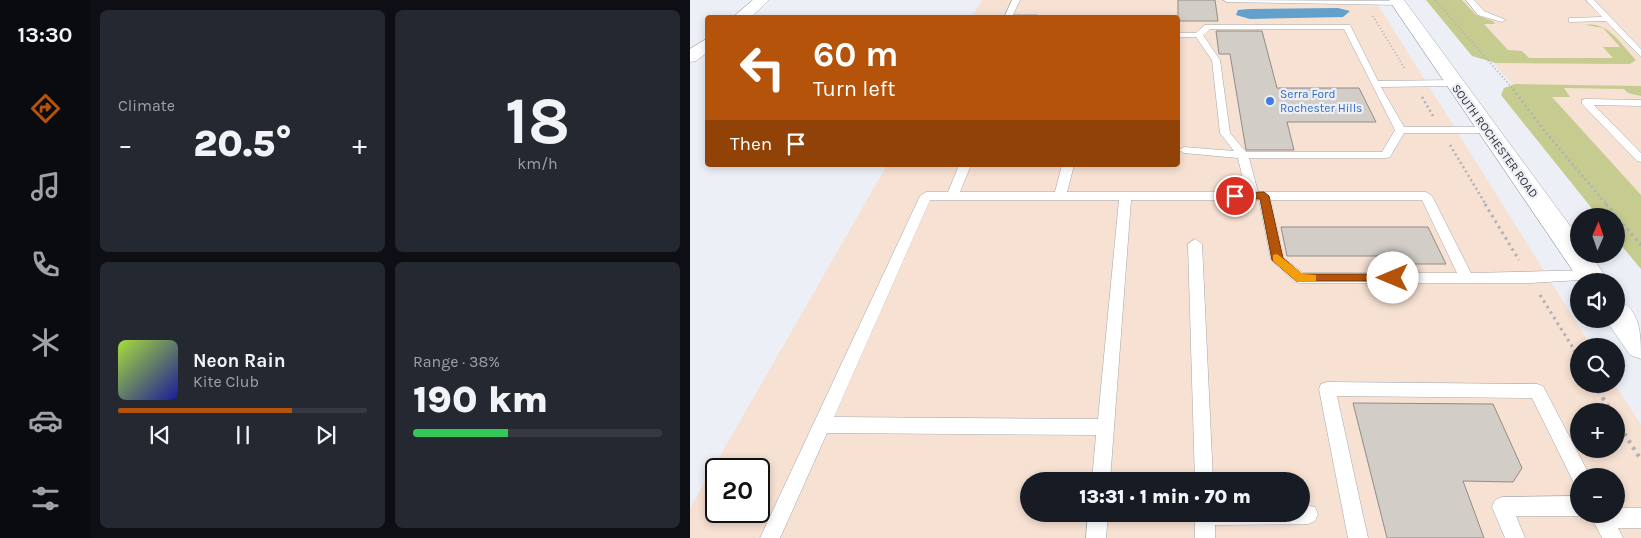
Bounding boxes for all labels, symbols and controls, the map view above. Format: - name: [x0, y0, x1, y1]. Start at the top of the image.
- text: 13:30: [17, 22, 73, 48]
- text: 60 m: [813, 34, 898, 75]
- icon: left: [730, 35, 795, 100]
- text: Turn left: [813, 76, 896, 102]
- street label: SOUTH ROCHESTER ROAD: [1449, 81, 1541, 201]
- text: 18: [505, 83, 570, 159]
- place label: Serra Ford Rochester Hills: [1280, 87, 1362, 115]
- icon: directions: [28, 91, 63, 126]
- marker: Serra Ford Rochester Hills: [1264, 95, 1276, 107]
- text: Climate: [118, 96, 175, 115]
- text: 20.5°: [193, 121, 292, 166]
- text: −: [118, 128, 133, 161]
- text: +: [352, 128, 367, 161]
- icon: arrive: [782, 130, 810, 158]
- text: Then: [730, 133, 772, 155]
- text: km/h: [517, 154, 558, 173]
- icon: music: [28, 169, 63, 204]
- pin: [1214, 175, 1256, 217]
- icon: arrive: [1221, 182, 1249, 210]
- north arrow: [1570, 208, 1625, 262]
- map controls: [1570, 208, 1625, 523]
- icon: phone: [28, 247, 63, 282]
- position arrow: [1366, 251, 1418, 303]
- button: sound: [1570, 273, 1625, 328]
- icon: climate: [28, 325, 63, 360]
- button: search: [1570, 338, 1625, 393]
- text: Neon Rain: [193, 350, 286, 372]
- text: Range · 38%: [413, 352, 500, 371]
- text: Kite Club: [193, 372, 259, 391]
- text: 190 km: [413, 377, 548, 422]
- icon: car: [28, 403, 63, 438]
- button: +: [1570, 403, 1625, 458]
- icon: previous: [146, 421, 174, 449]
- icon: pause: [229, 421, 257, 449]
- icon: next: [312, 421, 340, 449]
- speed limit sign: 20: [705, 458, 770, 523]
- button: −: [1570, 468, 1625, 523]
- icon: filters: [28, 481, 63, 516]
- text: 13:31 · 1 min · 70 m: [1079, 486, 1251, 508]

